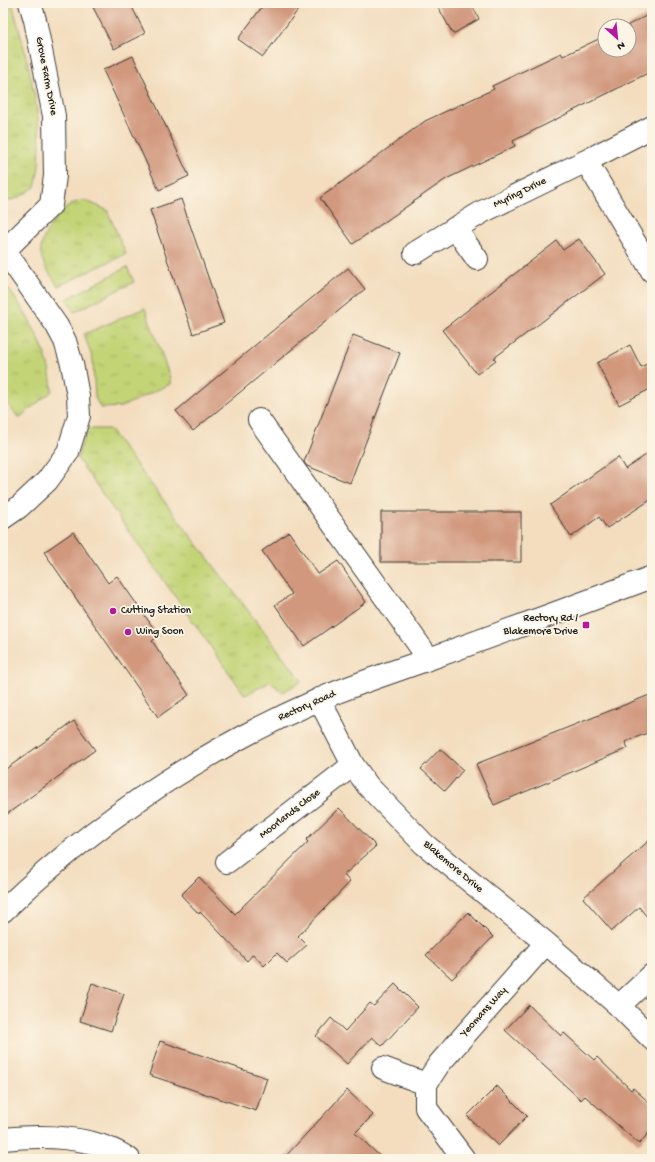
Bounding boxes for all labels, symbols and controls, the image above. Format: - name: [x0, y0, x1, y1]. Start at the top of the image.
- north arrow: [597, 18, 637, 58]
- street label: Grove Farm Drive: [33, 36, 60, 117]
- text: N: [615, 38, 627, 52]
- street label: Myring Drive: [492, 175, 549, 211]
- place label: Cutting Station: [121, 605, 192, 617]
- marker: Cutting Station: [108, 606, 118, 616]
- place label: Rectory Rd / Blakemore Drive: [503, 613, 578, 638]
- marker: Rectory Rd / Blakemore Drive: [581, 620, 591, 630]
- place label: Wing Soon: [136, 626, 184, 638]
- marker: Wing Soon: [123, 627, 133, 637]
- street label: Rectory Road: [277, 687, 339, 724]
- street label: Moorlands Close: [257, 786, 323, 841]
- street label: Blakemore Drive: [420, 838, 486, 896]
- street label: Yeomans Way: [458, 984, 510, 1040]

